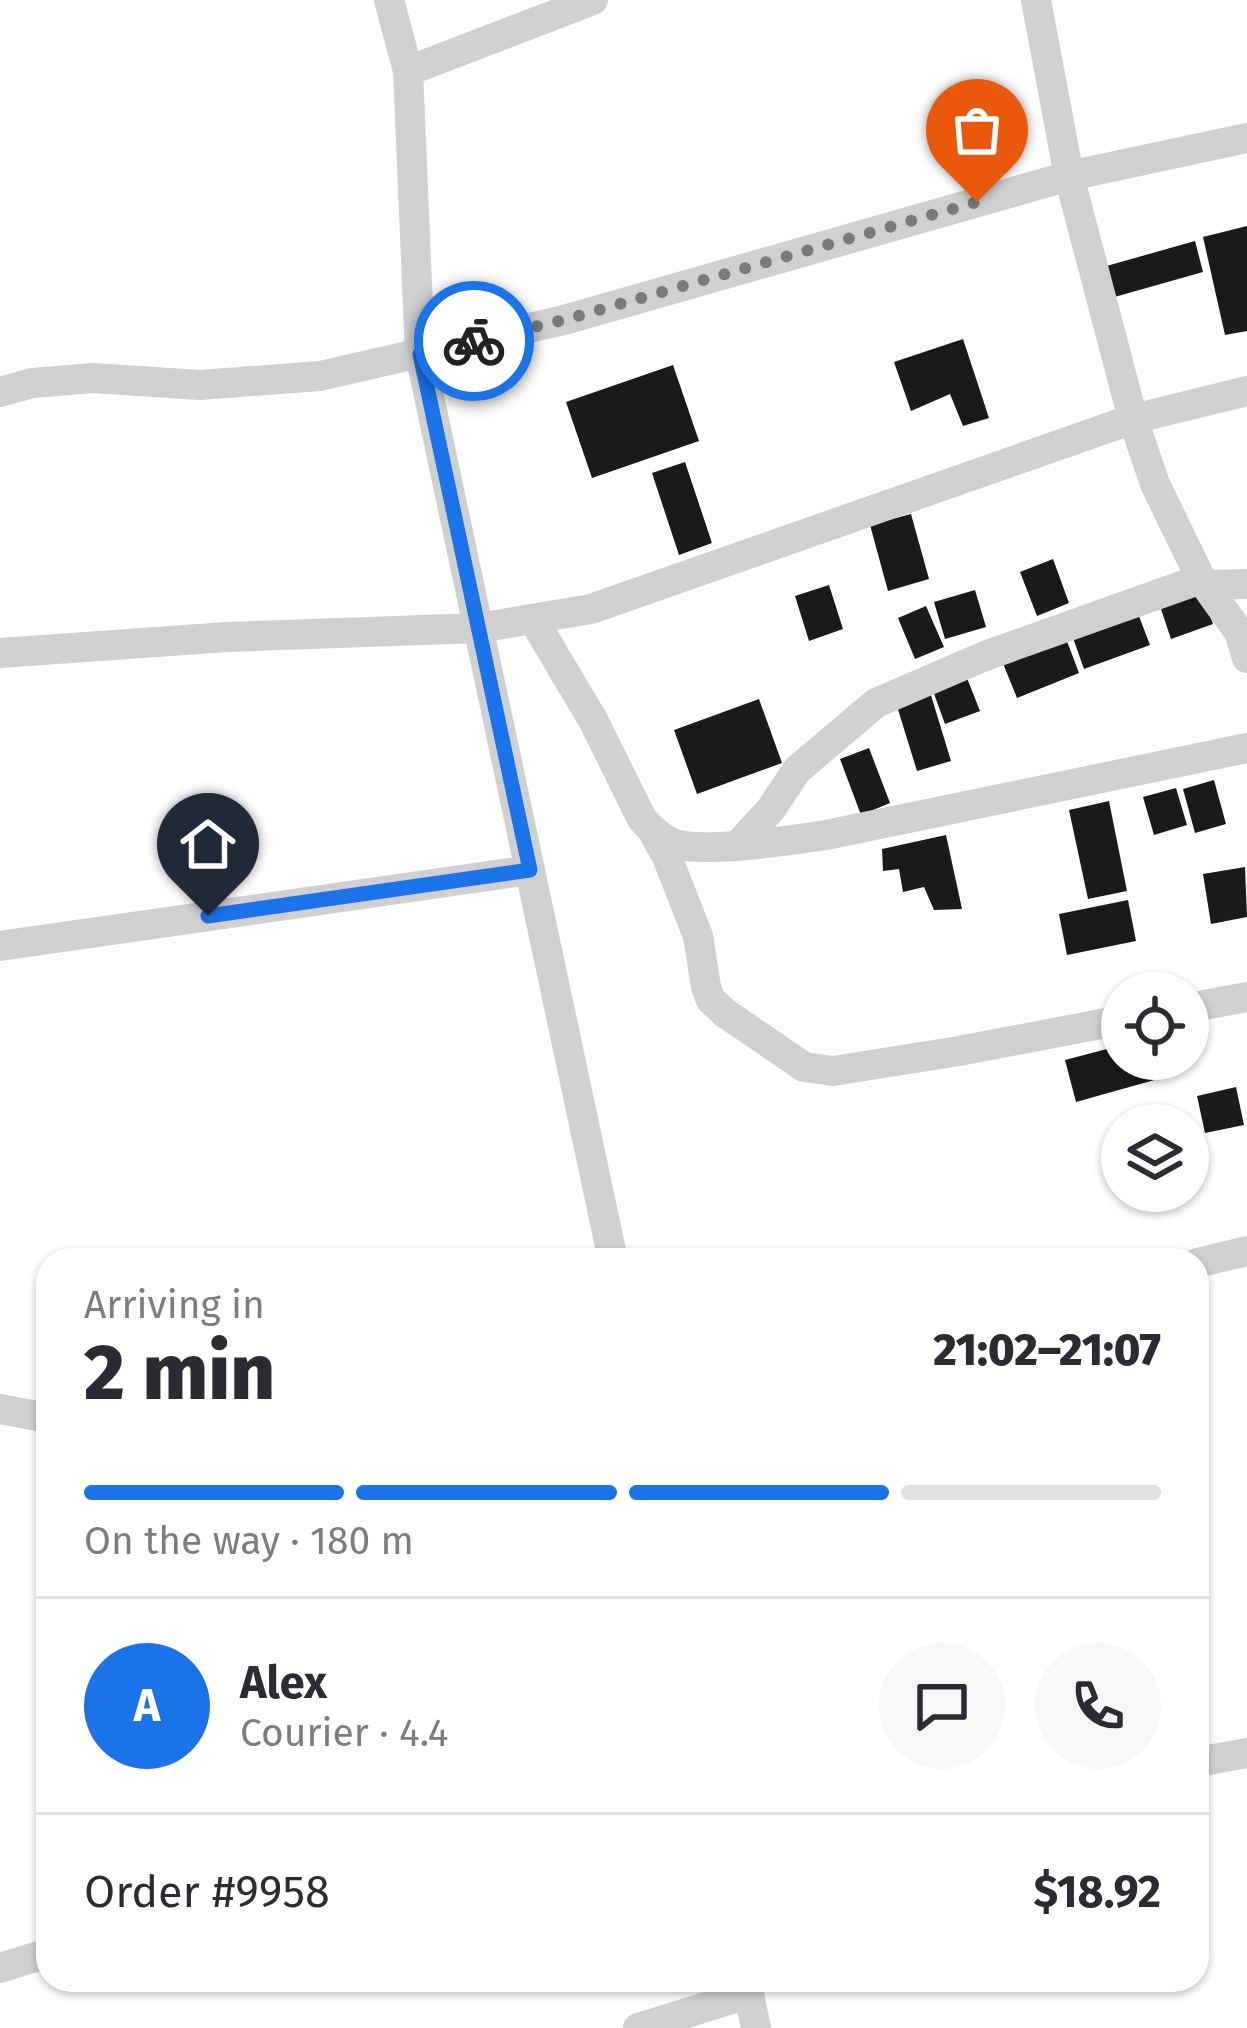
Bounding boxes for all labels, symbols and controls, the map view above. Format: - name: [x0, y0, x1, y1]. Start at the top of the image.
- pin: [926, 79, 1028, 202]
- icon: bag: [944, 97, 1010, 163]
- courier: [414, 281, 534, 401]
- icon: bike: [441, 308, 507, 374]
- pin: [157, 793, 259, 916]
- icon: home: [175, 811, 241, 877]
- map controls: [1101, 972, 1209, 1212]
- button: locate: [1101, 972, 1209, 1080]
- button: layers: [1101, 1104, 1209, 1212]
- text: Arriving in: [84, 1282, 265, 1328]
- text: 21:02–21:07: [933, 1323, 1161, 1377]
- text: 2 min: [84, 1326, 275, 1420]
- text: On the way · 180 m: [84, 1518, 414, 1564]
- button: chat: [879, 1643, 1005, 1769]
- button: phone: [1035, 1643, 1161, 1769]
- text: Alex: [240, 1656, 327, 1710]
- text: A: [134, 1679, 160, 1733]
- text: Courier · 4.4: [240, 1710, 449, 1756]
- text: Order #9958: [84, 1865, 330, 1919]
- text: $18.92: [1034, 1865, 1161, 1919]

